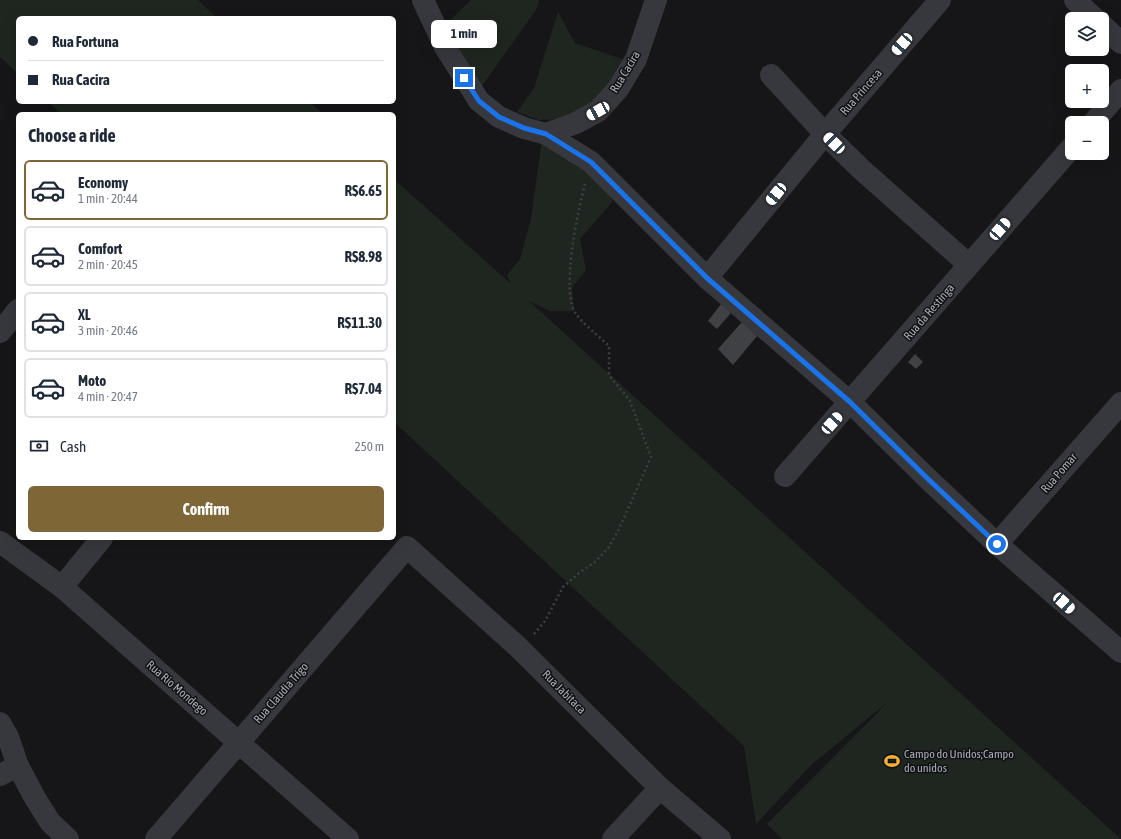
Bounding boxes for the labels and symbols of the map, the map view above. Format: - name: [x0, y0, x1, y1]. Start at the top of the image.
- callout: 1 min: [431, 20, 497, 48]
- car: [890, 31, 914, 57]
- street label: Rua Cacira: [607, 49, 643, 95]
- street label: Rua Princesa: [837, 66, 885, 118]
- route end: [455, 69, 473, 87]
- car: [585, 100, 611, 122]
- car: [821, 130, 847, 156]
- car: [764, 181, 788, 207]
- car: [988, 216, 1012, 242]
- street label: Rua da Restinga: [901, 281, 957, 343]
- car: [820, 410, 844, 436]
- street label: Rua Pomar: [1038, 450, 1080, 496]
- route start: [988, 535, 1006, 553]
- car: [1051, 591, 1077, 615]
- street label: Rua Rio Mondego: [144, 658, 211, 719]
- street label: Rua Claudia Trigo: [251, 659, 311, 726]
- street label: Rua Jabitaca: [539, 667, 589, 717]
- place label: Campo do Unidos;Campo do unidos: [904, 747, 1014, 775]
- sports icon: Campo do Unidos;Campo do unidos: [883, 752, 901, 770]

